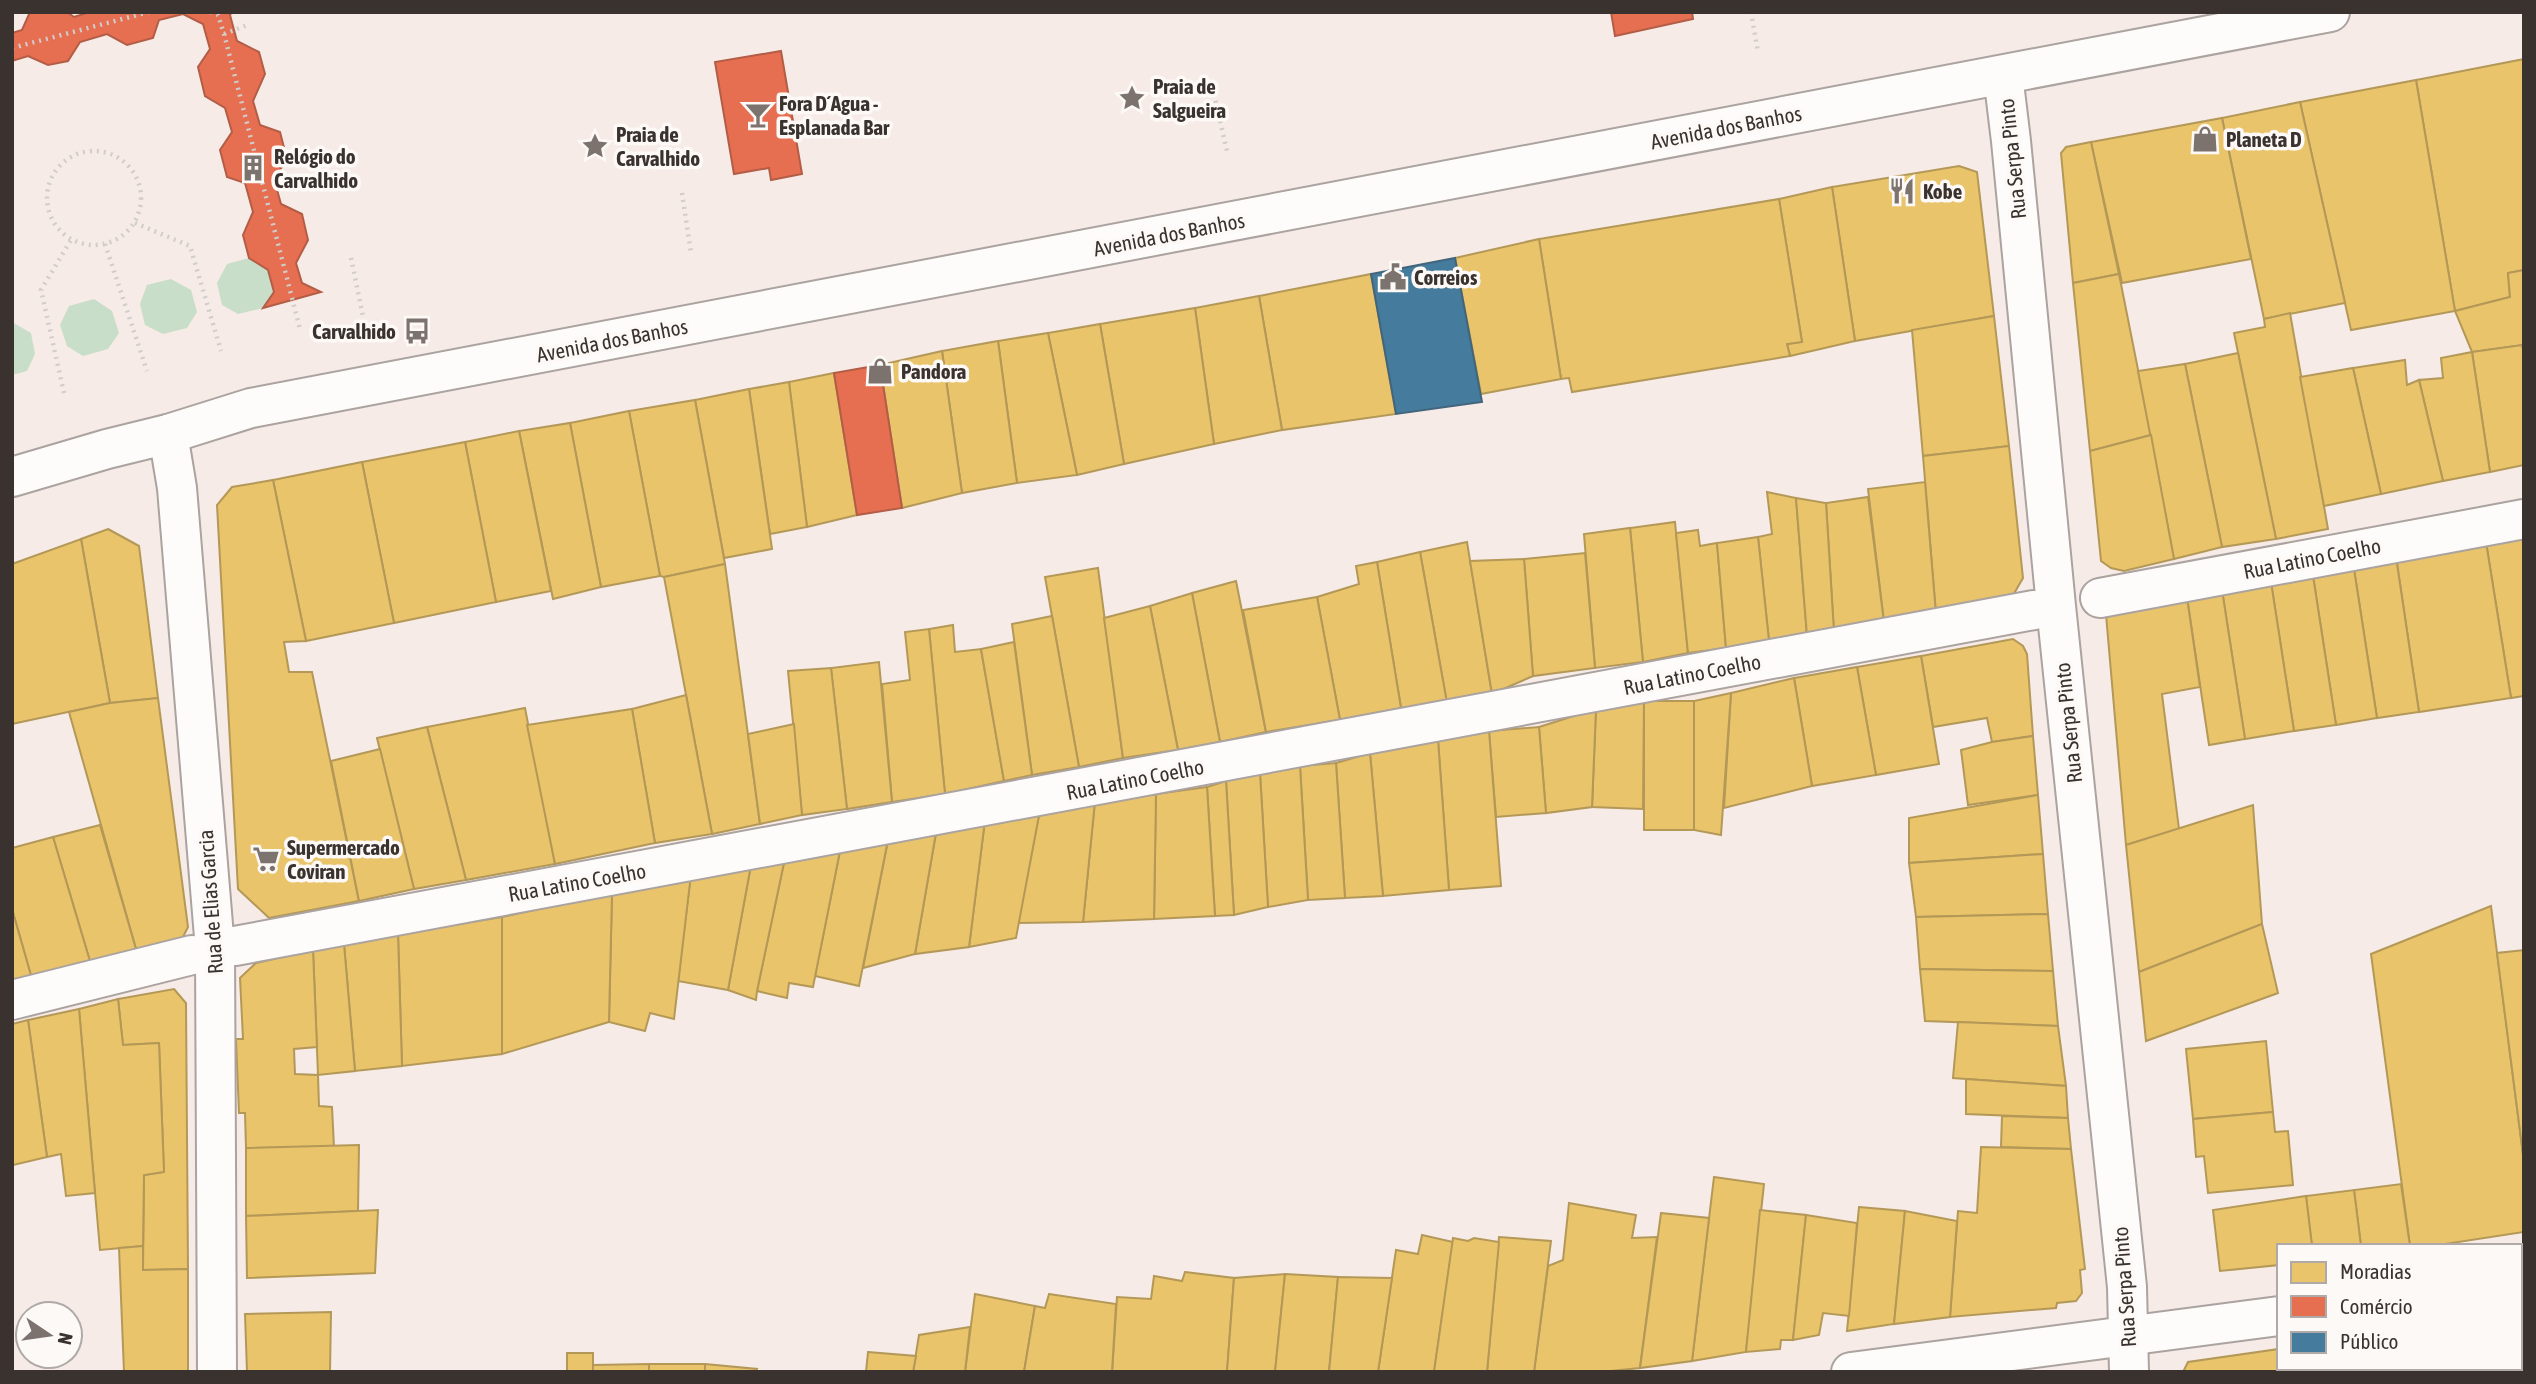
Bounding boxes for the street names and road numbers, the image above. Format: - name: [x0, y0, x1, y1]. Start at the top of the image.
- street label: Rua Serpa Pinto: [1994, 98, 2030, 220]
- street label: Avenida dos Banhos: [1648, 101, 1804, 153]
- street label: Avenida dos Banhos: [1091, 208, 1247, 260]
- street label: Avenida dos Banhos: [534, 314, 690, 366]
- street label: Rua Latino Coelho: [2241, 533, 2383, 583]
- street label: Rua Latino Coelho: [1621, 649, 1763, 699]
- street label: Rua Serpa Pinto: [2050, 662, 2086, 784]
- street label: Rua Latino Coelho: [1064, 754, 1206, 804]
- street label: Rua de Elias Garcia: [193, 829, 227, 975]
- street label: Rua Latino Coelho: [506, 858, 648, 906]
- street label: Rua Serpa Pinto: [2108, 1226, 2140, 1348]

